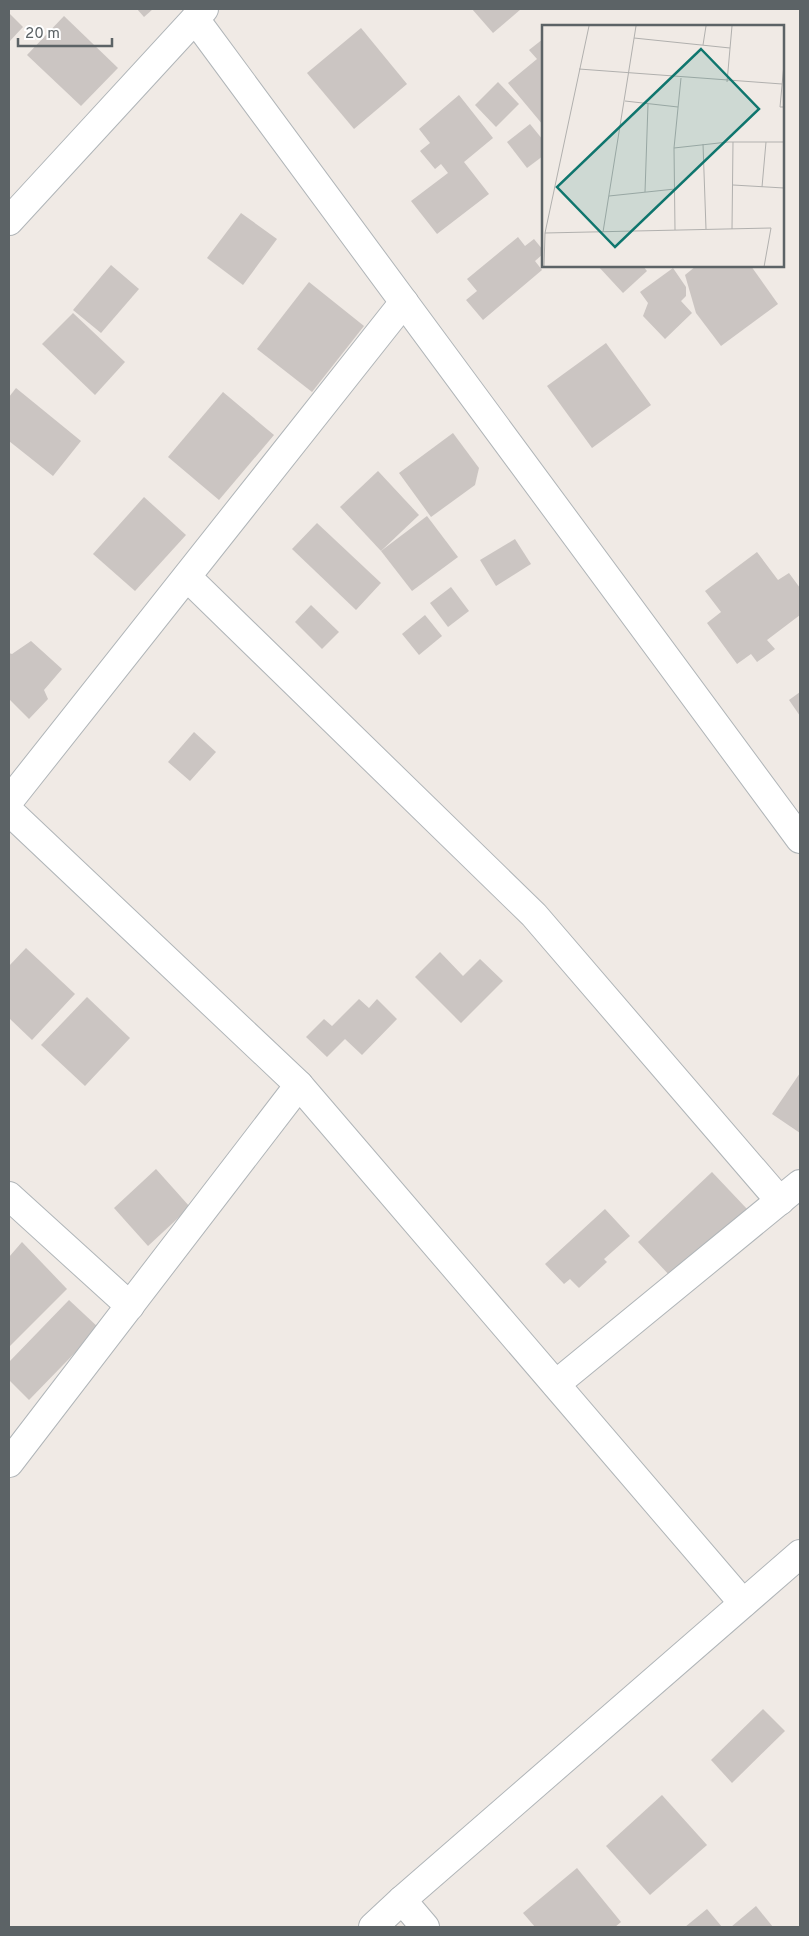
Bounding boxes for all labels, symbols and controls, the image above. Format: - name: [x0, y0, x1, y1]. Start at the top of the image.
- scale bar: [18, 15, 111, 47]
- text: 20 m: [25, 25, 60, 44]
- inset map: [542, 25, 784, 268]

